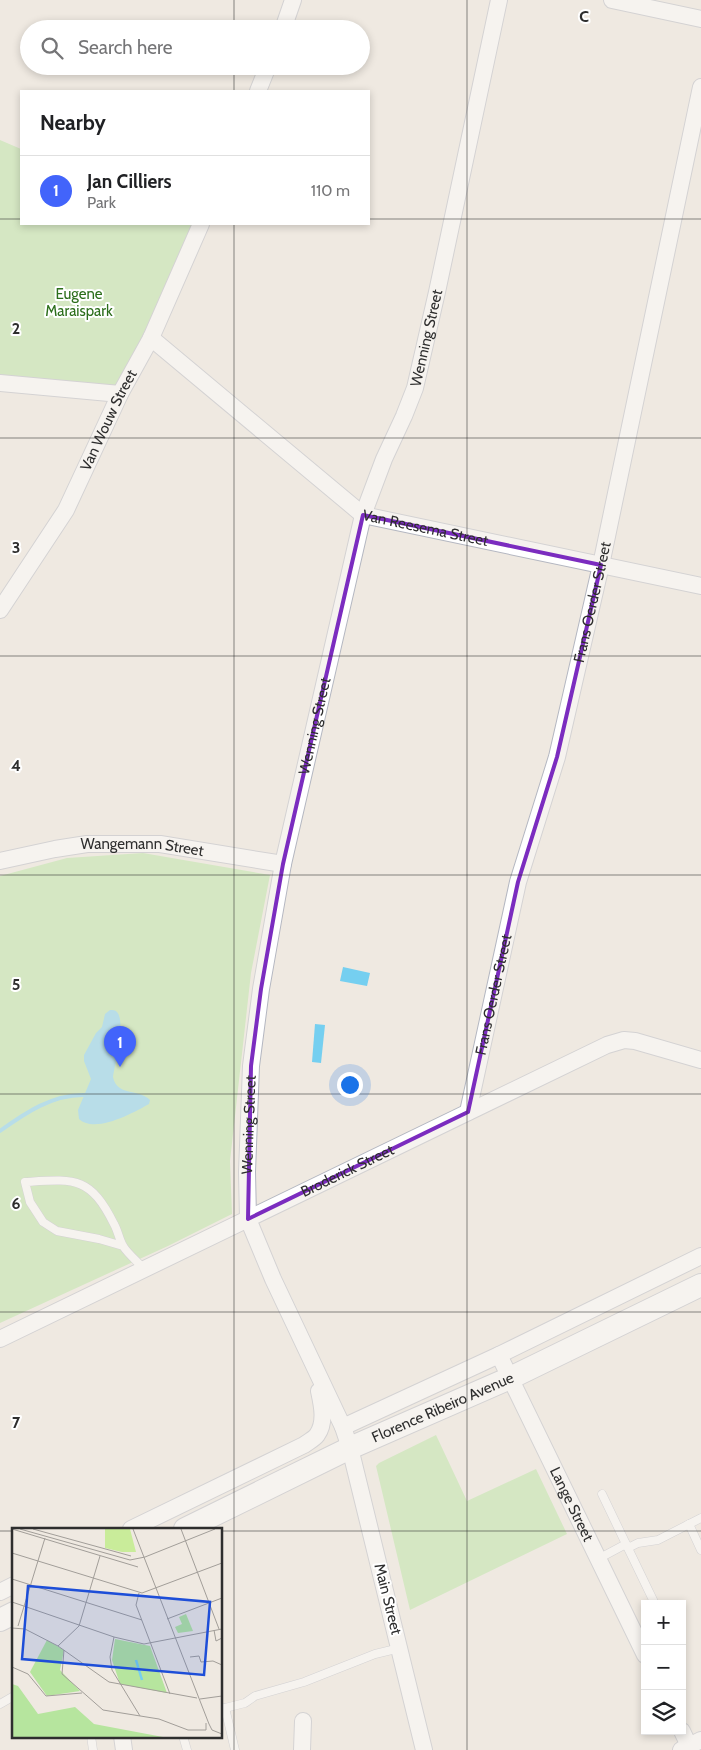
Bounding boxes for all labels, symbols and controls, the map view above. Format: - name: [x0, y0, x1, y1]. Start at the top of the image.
- text: C: [579, 7, 589, 26]
- search box: [20, 20, 370, 75]
- icon: search: [38, 34, 66, 62]
- text: Search here: [78, 36, 172, 59]
- text: Nearby: [40, 110, 106, 135]
- text: Jan Cilliers: [87, 170, 172, 193]
- text: 1: [53, 181, 59, 200]
- text: 110 m: [311, 181, 350, 200]
- text: Park: [87, 193, 116, 212]
- park label: Eugene Maraispark: [45, 285, 113, 320]
- street label: Wenning Street: [407, 288, 446, 388]
- text: 2: [12, 319, 20, 338]
- street label: Van Wouw Street: [76, 367, 141, 474]
- street label: Van Reesema Street: [361, 506, 490, 550]
- text: 3: [12, 538, 20, 557]
- street label: Frans Oerder Street: [570, 540, 615, 664]
- street label: Wenning Street: [295, 676, 334, 776]
- text: 4: [11, 756, 21, 775]
- street label: Wangemann Street: [81, 835, 205, 860]
- street label: Frans Oerder Street: [472, 933, 515, 1057]
- text: 5: [12, 975, 20, 994]
- pin: 1: [104, 1026, 136, 1067]
- your location: [337, 1072, 363, 1098]
- street label: Wenning Street: [238, 1075, 260, 1175]
- street label: Broderick Street: [298, 1141, 397, 1201]
- text: 6: [12, 1194, 21, 1213]
- street label: Florence Ribeiro Avenue: [369, 1368, 517, 1446]
- text: 7: [12, 1413, 21, 1432]
- street label: Lange Street: [546, 1464, 597, 1544]
- inset map: [12, 1528, 222, 1738]
- street label: Main Street: [370, 1562, 406, 1636]
- map controls: [641, 1600, 686, 1735]
- button: +: [641, 1600, 686, 1645]
- button: −: [641, 1645, 686, 1690]
- button: layers: [641, 1690, 686, 1735]

